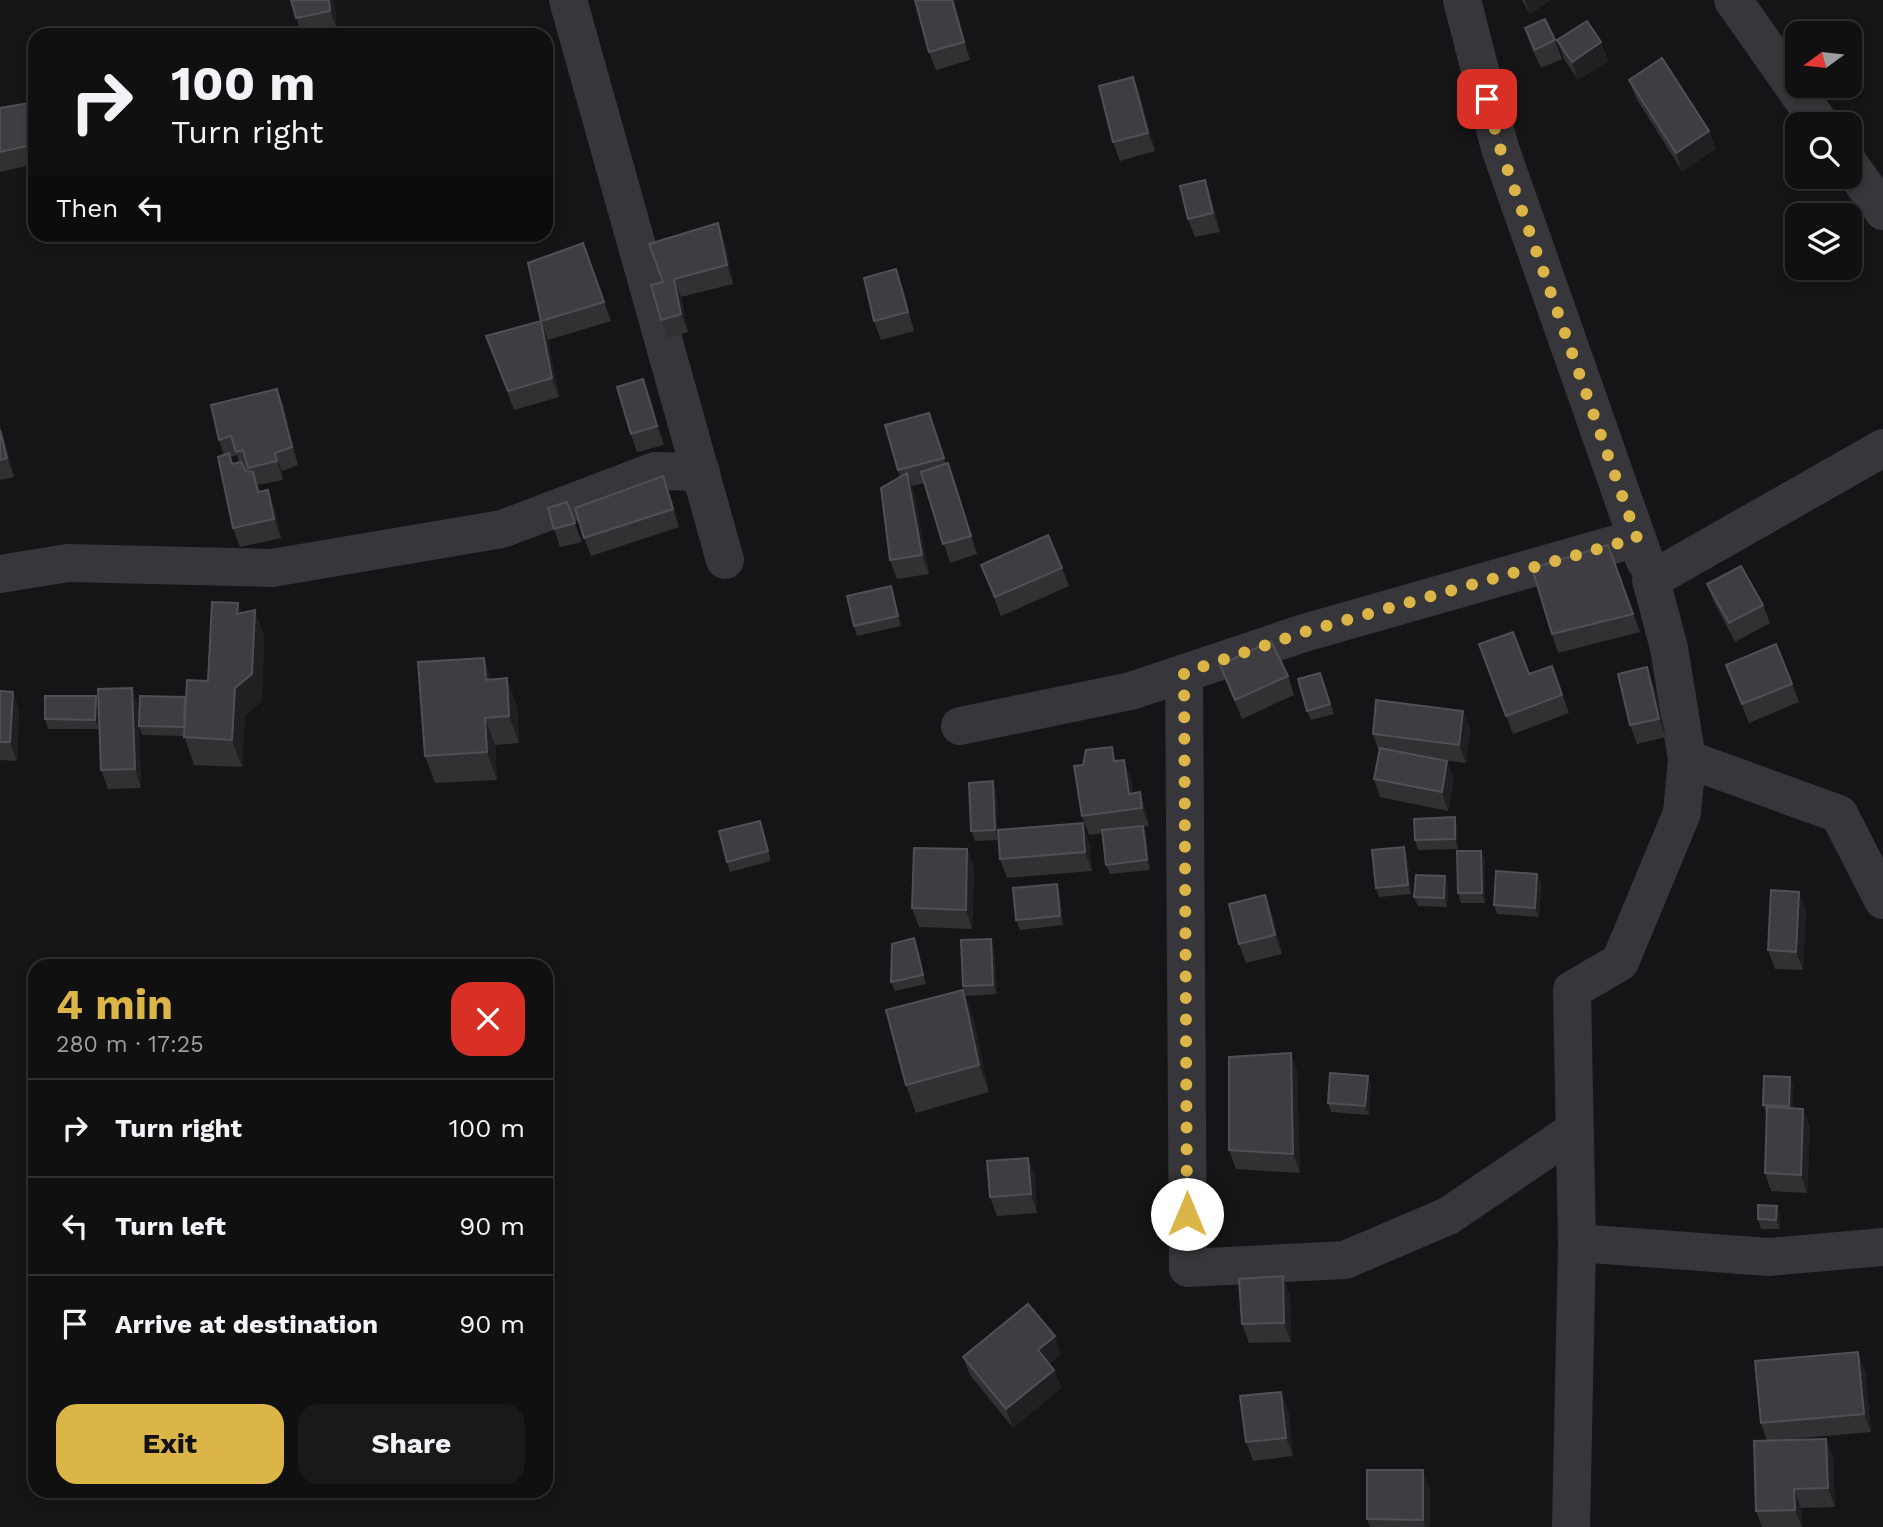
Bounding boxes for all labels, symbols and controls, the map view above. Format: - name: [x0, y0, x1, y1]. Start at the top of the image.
- north arrow: [1785, 21, 1862, 98]
- map controls: [1785, 21, 1862, 280]
- text: 100 m: [171, 54, 315, 112]
- icon: right: [56, 56, 147, 147]
- pin: [1457, 69, 1517, 129]
- icon: arrive: [1468, 80, 1506, 118]
- button: search: [1785, 112, 1862, 189]
- text: Turn right: [171, 113, 323, 151]
- icon: left: [132, 189, 170, 227]
- text: Then: [56, 193, 118, 223]
- button: layers: [1785, 203, 1862, 280]
- text: 4 min: [56, 980, 173, 1029]
- button: close: [451, 982, 525, 1056]
- text: 280 m · 17:25: [56, 1031, 204, 1058]
- icon: right: [56, 1109, 94, 1147]
- text: Turn right: [115, 1113, 242, 1143]
- text: 100 m: [449, 1113, 525, 1143]
- position arrow: [1150, 1177, 1224, 1251]
- icon: left: [56, 1207, 94, 1245]
- text: Turn left: [115, 1211, 226, 1241]
- text: 90 m: [459, 1211, 525, 1241]
- icon: arrive: [56, 1305, 94, 1343]
- text: Arrive at destination: [115, 1309, 378, 1339]
- text: 90 m: [459, 1309, 525, 1339]
- button: Exit: [56, 1404, 284, 1484]
- button: Share: [298, 1404, 525, 1484]

